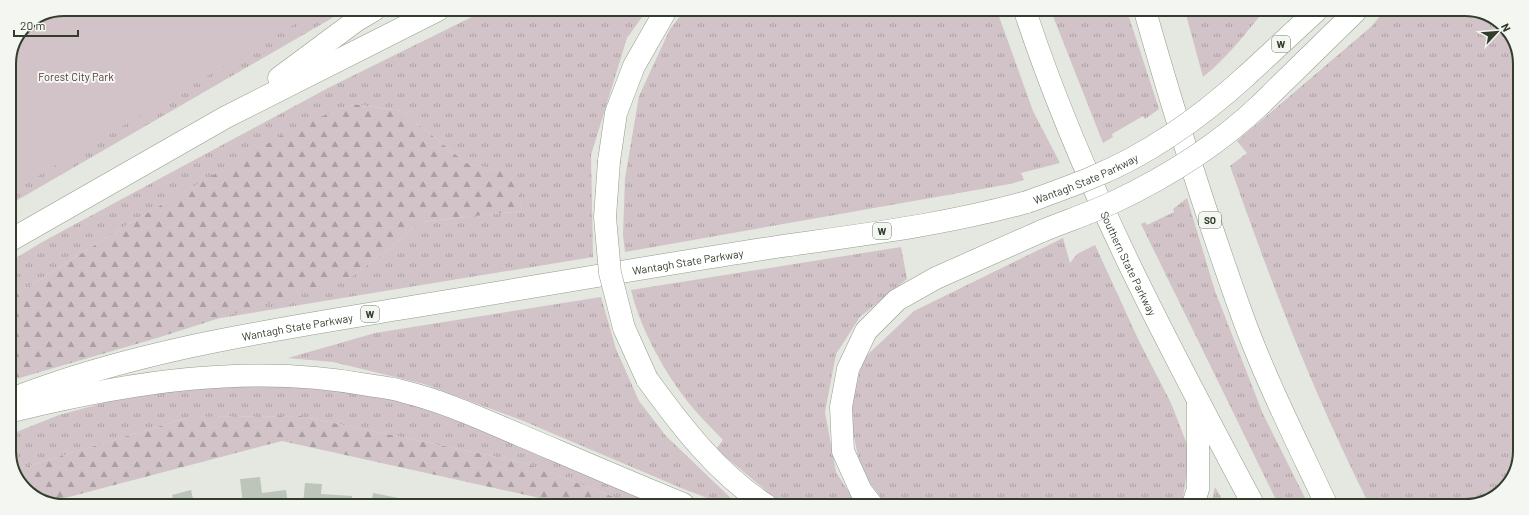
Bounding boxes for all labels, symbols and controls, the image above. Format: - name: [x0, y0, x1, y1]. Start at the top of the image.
- scale bar: [14, 12, 78, 38]
- north arrow: [1477, 12, 1517, 52]
- text: 20 m: [20, 18, 46, 32]
- text: N: [1499, 21, 1514, 34]
- road number: W: [1272, 36, 1290, 52]
- park label: Forest City Park: [38, 70, 114, 83]
- street label: Wantagh State Parkway: [1031, 150, 1140, 206]
- street label: Southern State Parkway: [1099, 209, 1160, 318]
- road number: SO: [1199, 212, 1221, 228]
- road number: W: [873, 223, 891, 239]
- street label: Wantagh State Parkway: [631, 246, 744, 277]
- road number: W: [361, 306, 379, 322]
- street label: Wantagh State Parkway: [241, 310, 354, 342]

